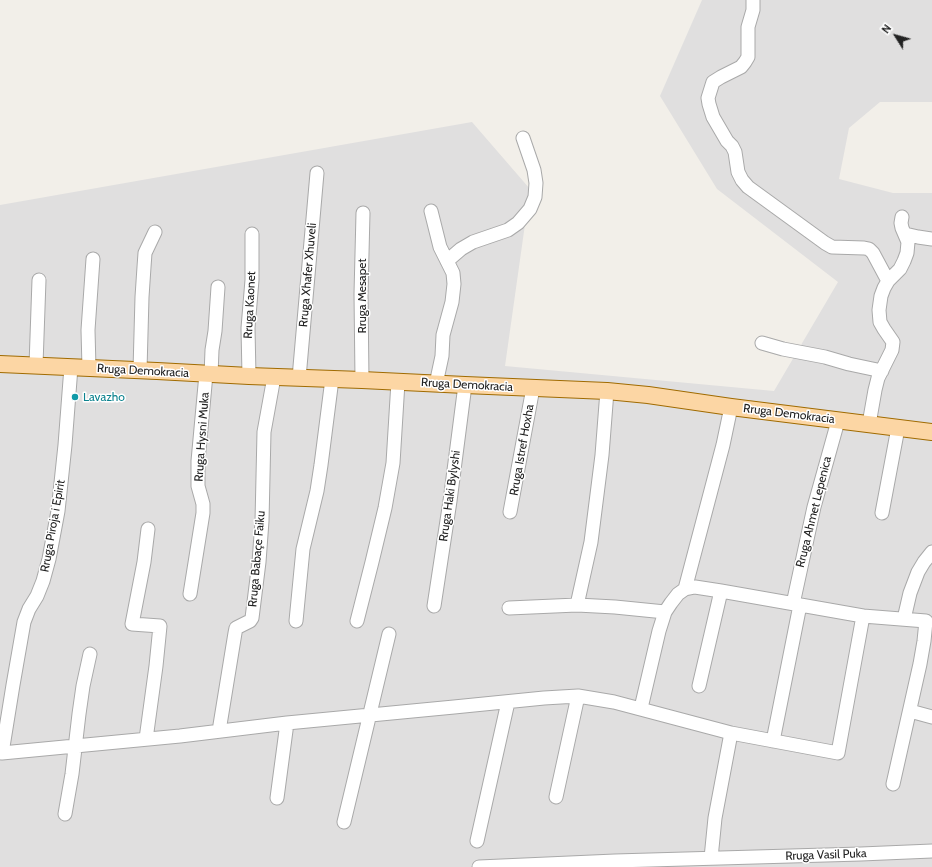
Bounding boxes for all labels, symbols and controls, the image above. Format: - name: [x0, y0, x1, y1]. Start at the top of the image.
- north arrow: [876, 16, 916, 56]
- text: N: [878, 21, 894, 36]
- street label: Rruga Xhafer Xhuveli: [296, 222, 320, 328]
- street label: Rruga Mesapet: [355, 259, 369, 333]
- street label: Rruga Kaonet: [241, 271, 259, 339]
- street label: Rruga Demokracia: [97, 361, 189, 381]
- street label: Rruga Demokracia: [421, 375, 513, 395]
- place label: Lavazho: [83, 390, 125, 404]
- marker: Lavazho: [70, 392, 80, 402]
- street label: Rruga Hysni Muka: [192, 392, 212, 482]
- street label: Rruga Demokracia: [742, 401, 836, 427]
- street label: Rruga Istref Hoxha: [507, 403, 537, 497]
- street label: Rruga Haki Bylyshi: [436, 449, 464, 543]
- street label: Rruga Ahmet Lepenica: [793, 455, 835, 569]
- street label: Rruga Piroja i Epirit: [38, 479, 68, 573]
- street label: Rruga Babaçe Faiku: [246, 510, 268, 608]
- street label: Rruga Vasil Puka: [785, 846, 867, 864]

